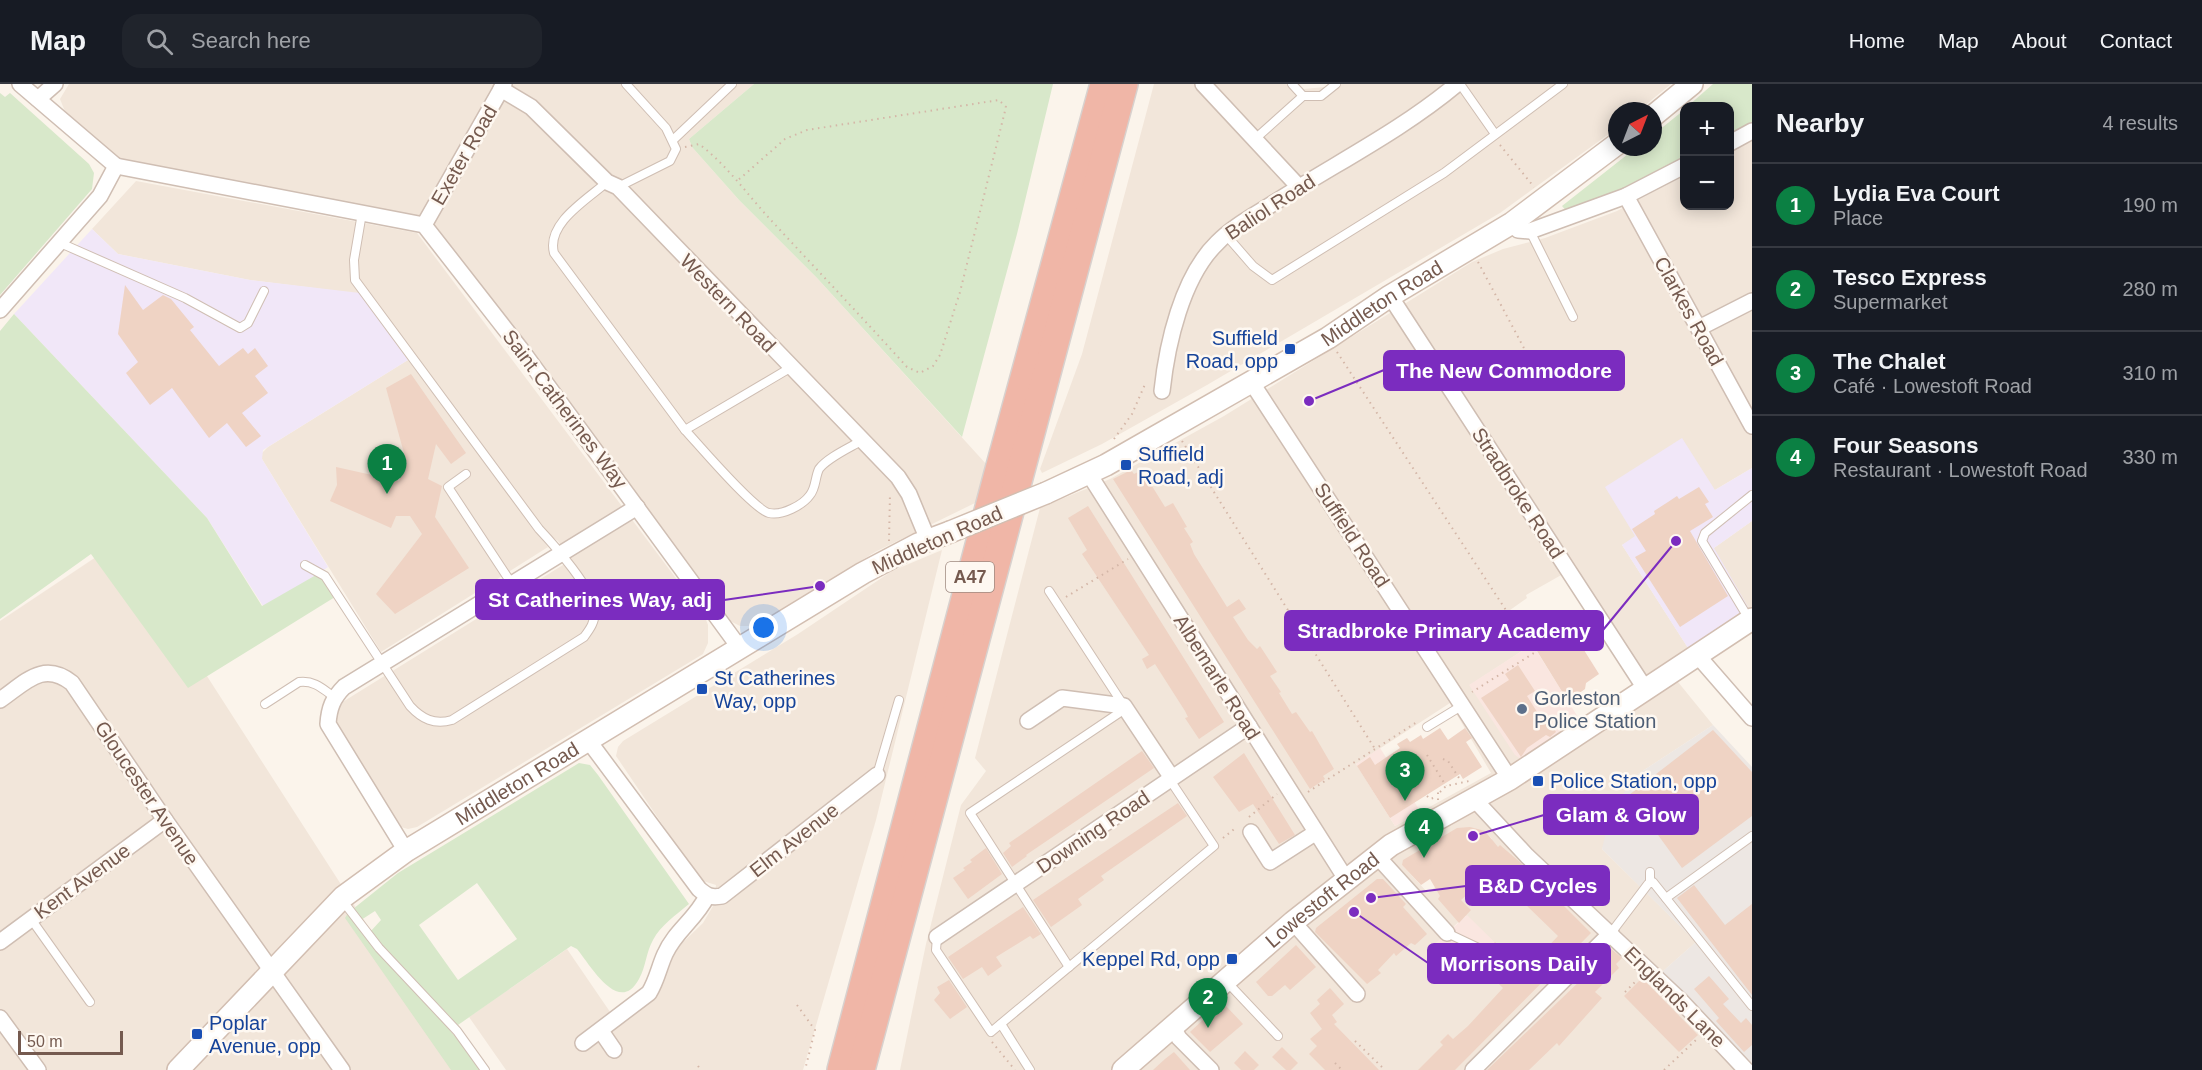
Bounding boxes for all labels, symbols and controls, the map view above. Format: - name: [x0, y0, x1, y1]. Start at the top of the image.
- search box: [122, 14, 542, 68]
- text: Map: [30, 25, 86, 56]
- icon: search: [143, 25, 176, 58]
- text: Search here: [191, 28, 311, 53]
- text: Home: [1849, 29, 1905, 52]
- text: Map: [1938, 29, 1979, 52]
- text: About: [2012, 29, 2067, 52]
- text: Contact: [2100, 29, 2172, 52]
- street label: Exeter Road: [427, 101, 501, 209]
- north arrow: [1608, 102, 1662, 156]
- map controls: [1680, 102, 1734, 210]
- button: +: [1680, 102, 1734, 156]
- text: Nearby: [1776, 108, 1864, 138]
- text: 4 results: [2102, 112, 2178, 134]
- button: −: [1680, 156, 1734, 210]
- street label: Baliol Road: [1221, 170, 1319, 244]
- text: Lydia Eva Court: [1833, 181, 2000, 206]
- text: 1: [1790, 194, 1801, 216]
- text: 190 m: [2122, 194, 2178, 216]
- text: Place: [1833, 207, 1883, 229]
- street label: Western Road: [676, 250, 780, 356]
- street label: Clarkes Road: [1650, 253, 1728, 369]
- street label: Middleton Road: [1317, 256, 1446, 351]
- text: Tesco Express: [1833, 265, 1987, 290]
- text: 2: [1790, 278, 1801, 300]
- text: 280 m: [2122, 278, 2178, 300]
- text: Supermarket: [1833, 291, 1948, 313]
- street label: Saint Catherines Way: [498, 325, 632, 493]
- place label: Suffield Road, opp: [1186, 327, 1278, 372]
- marker: Suffield Road, opp: [1283, 342, 1297, 356]
- text: The Chalet: [1833, 349, 1945, 374]
- callout: The New Commodore: [1384, 351, 1624, 390]
- text: The New Commodore: [1396, 359, 1612, 382]
- text: 3: [1790, 362, 1801, 384]
- text: 310 m: [2122, 362, 2178, 384]
- text: Café · Lowestoft Road: [1833, 375, 2032, 397]
- street label: Stradbroke Road: [1468, 424, 1568, 562]
- text: Four Seasons: [1833, 433, 1978, 458]
- place label: Suffield Road, adj: [1138, 443, 1224, 488]
- pin: 1: [368, 444, 406, 494]
- text: 4: [1790, 446, 1801, 468]
- text: 330 m: [2122, 446, 2178, 468]
- marker: Suffield Road, adj: [1119, 458, 1133, 472]
- text: Restaurant · Lowestoft Road: [1833, 459, 2088, 481]
- street label: Suffield Road: [1310, 479, 1394, 591]
- street label: Middleton Road: [869, 501, 1005, 579]
- road number: A47: [946, 562, 994, 592]
- callout: St Catherines Way, adj: [476, 580, 724, 619]
- text: St Catherines Way, adj: [488, 588, 712, 611]
- street label: Albemarle Road: [1170, 610, 1264, 744]
- callout: Stradbroke Primary Academy: [1285, 611, 1603, 650]
- your location: [749, 613, 778, 642]
- text: Stradbroke Primary Academy: [1297, 619, 1591, 642]
- place label: St Catherines Way, opp: [714, 667, 835, 712]
- marker: St Catherines Way, opp: [695, 682, 709, 696]
- place label: Gorleston Police Station: [1534, 687, 1656, 732]
- marker: Gorleston Police Station: [1515, 702, 1529, 716]
- street label: Gloucester Avenue: [91, 717, 203, 869]
- street label: Middleton Road: [451, 738, 583, 829]
- pin: 3: [1386, 752, 1424, 801]
- place label: Police Station, opp: [1550, 770, 1717, 792]
- marker: Police Station, opp: [1531, 774, 1545, 788]
- street label: Downing Road: [1032, 786, 1154, 878]
- callout: Glam & Glow: [1544, 795, 1698, 834]
- street label: Elm Avenue: [745, 799, 843, 881]
- text: Glam & Glow: [1556, 803, 1687, 826]
- pin: 4: [1404, 808, 1444, 858]
- street label: Kent Avenue: [30, 839, 134, 923]
- street label: Lowestoft Road: [1261, 848, 1383, 952]
- callout: B&D Cycles: [1466, 866, 1609, 905]
- text: B&D Cycles: [1478, 874, 1598, 897]
- street label: Englands Lane: [1620, 942, 1730, 1052]
- callout: Morrisons Daily: [1428, 944, 1610, 983]
- place label: Keppel Rd, opp: [1082, 948, 1220, 970]
- marker: Keppel Rd, opp: [1225, 952, 1239, 966]
- text: Morrisons Daily: [1440, 952, 1598, 975]
- pin: 2: [1188, 978, 1228, 1028]
- place label: Poplar Avenue, opp: [209, 1012, 321, 1057]
- marker: Poplar Avenue, opp: [190, 1027, 204, 1041]
- scale bar: [18, 1028, 123, 1056]
- text: 50 m: [27, 1033, 63, 1050]

